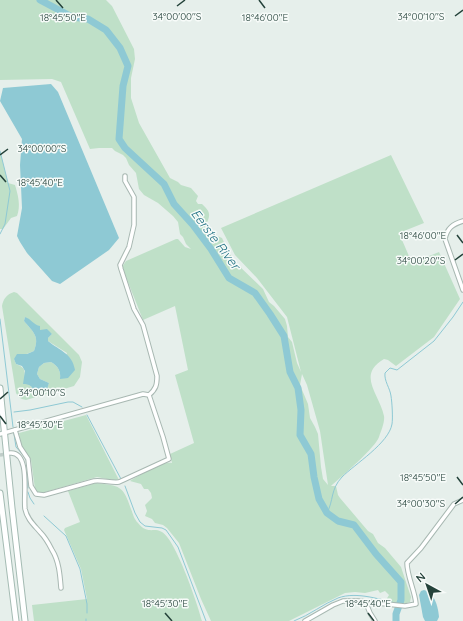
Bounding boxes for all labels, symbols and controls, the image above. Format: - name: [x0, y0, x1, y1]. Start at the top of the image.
- text: 34°00'00"S: [152, 10, 202, 23]
- text: 34°00'10"S: [398, 10, 445, 23]
- text: 18°45'50"E: [40, 11, 86, 24]
- text: 18°46'00"E: [242, 11, 289, 24]
- text: 34°00'00"S: [17, 142, 67, 155]
- text: 18°45'40"E: [17, 176, 63, 189]
- water label: Eerste River: [188, 206, 245, 274]
- text: 18°46'00"E: [400, 229, 447, 242]
- text: 34°00'20"S: [397, 254, 446, 267]
- text: 34°00'10"S: [19, 386, 66, 399]
- text: 18°45'30"E: [17, 418, 63, 431]
- text: 18°45'50"E: [400, 471, 446, 484]
- text: 34°00'30"S: [397, 497, 446, 510]
- north arrow: [407, 565, 447, 605]
- text: N: [413, 569, 428, 585]
- text: 18°45'30"E: [142, 597, 188, 610]
- text: 18°45'40"E: [345, 597, 391, 610]

